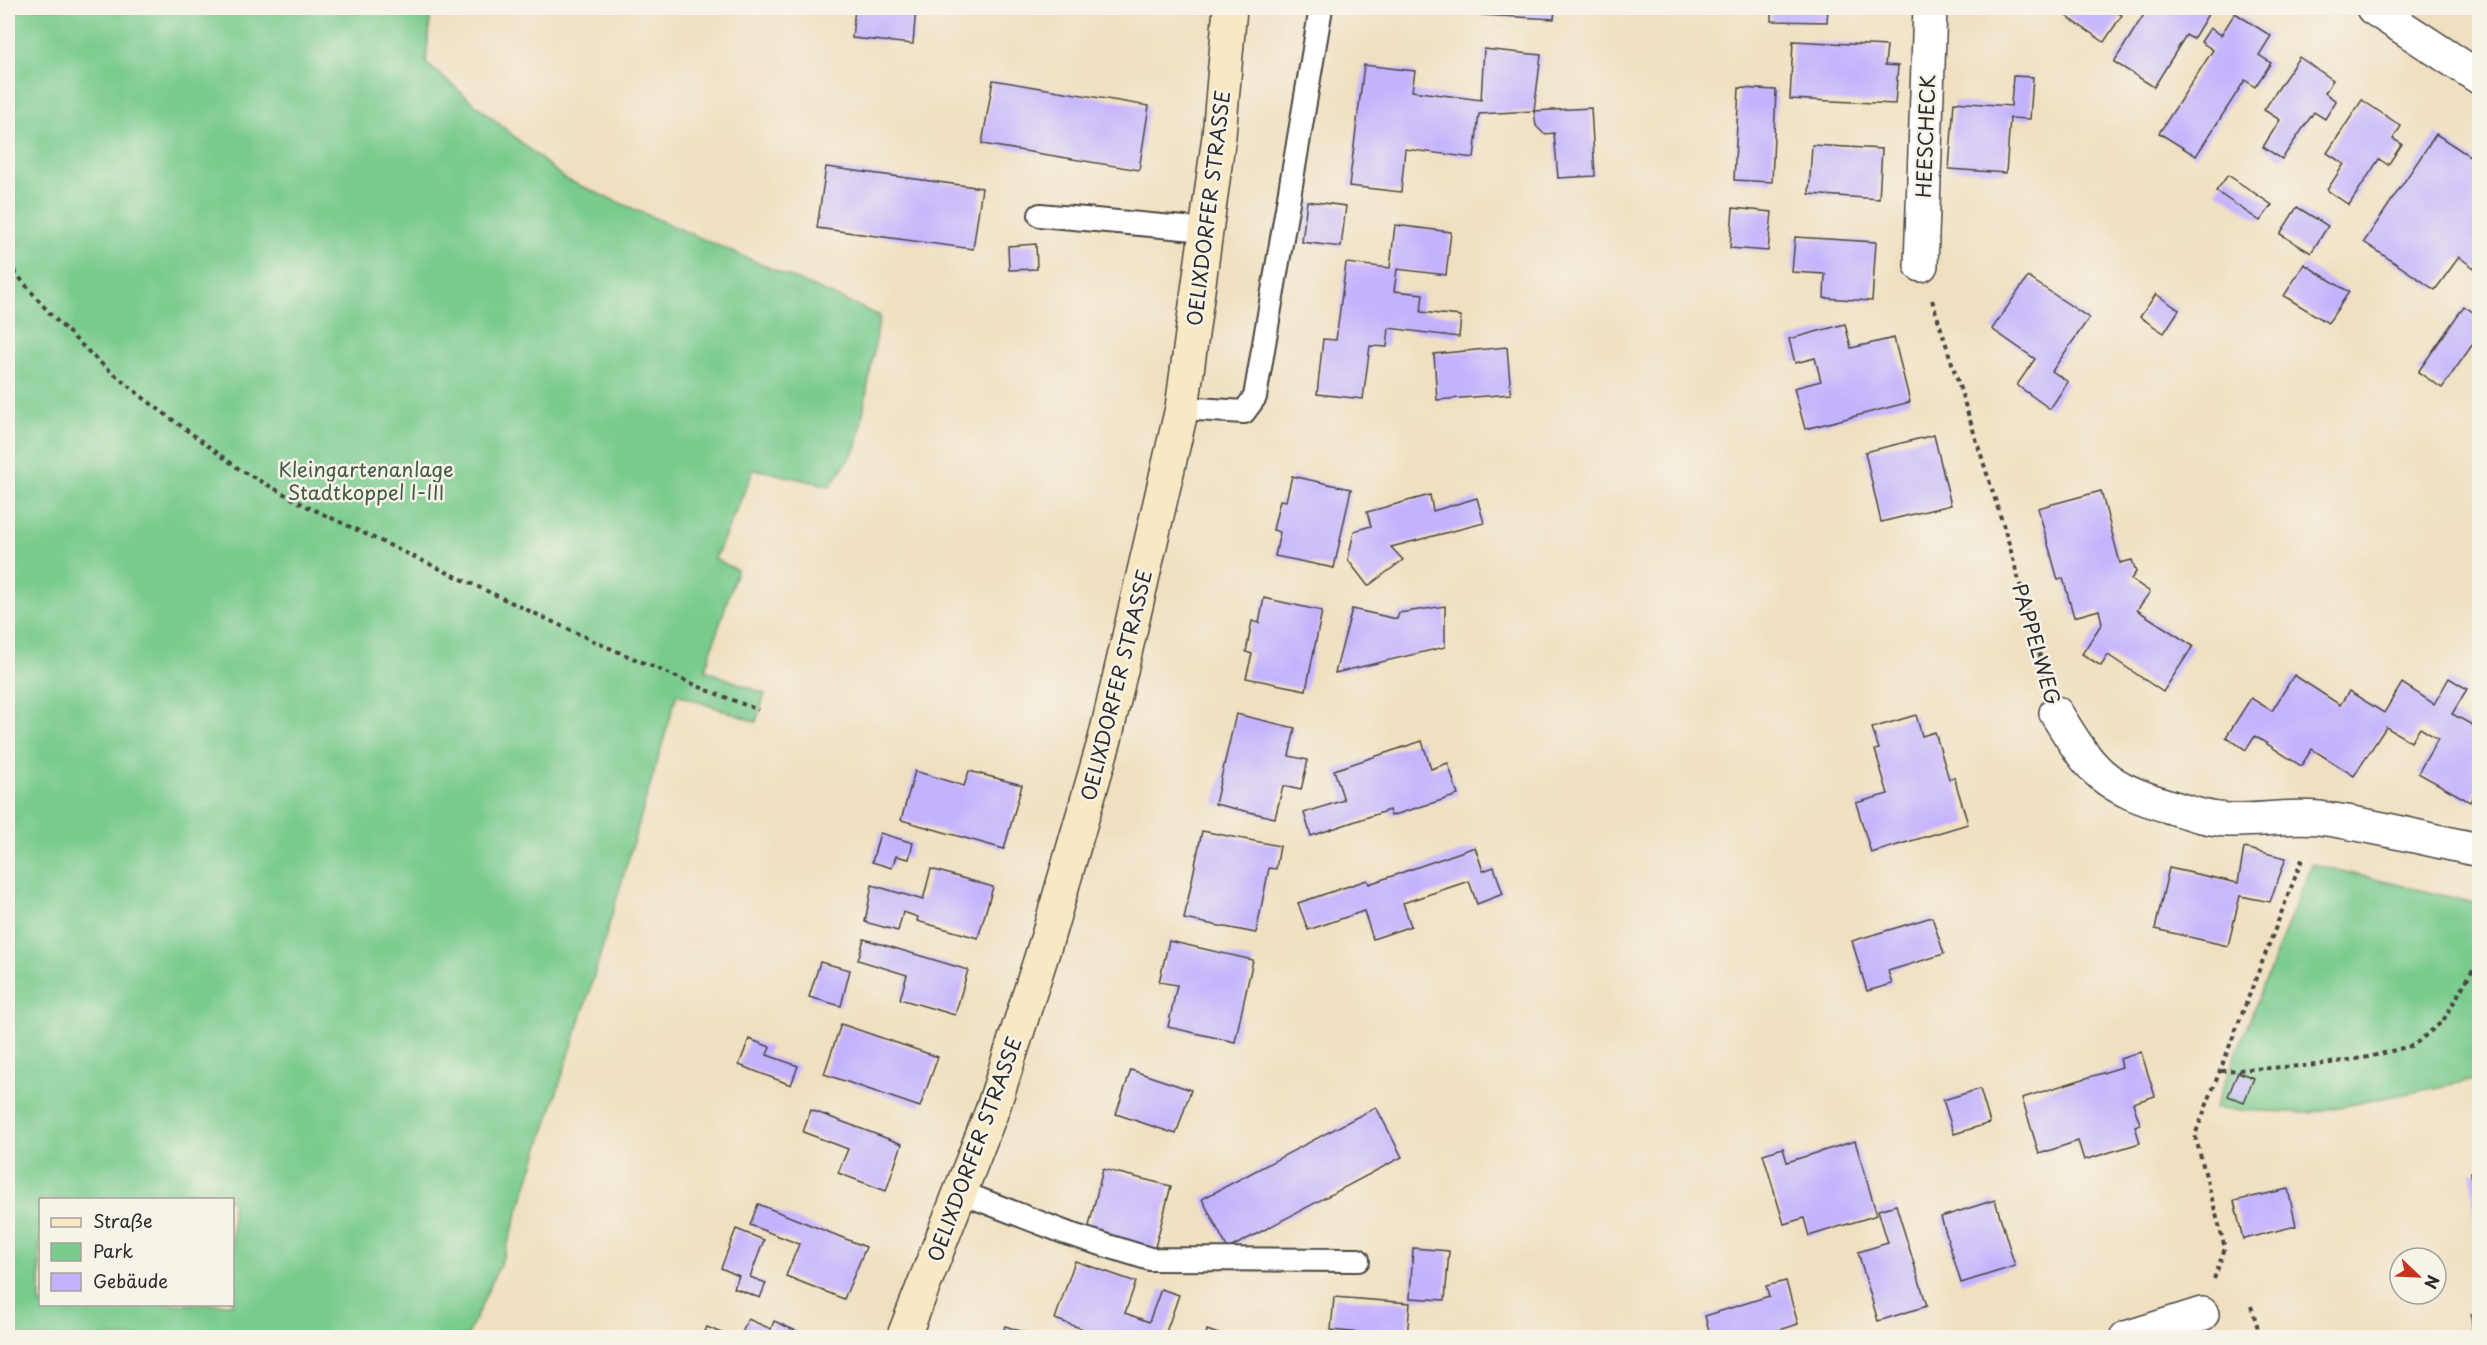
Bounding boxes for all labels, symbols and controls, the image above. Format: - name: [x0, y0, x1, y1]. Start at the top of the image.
- street label: HEESCHECK: [1908, 74, 1942, 198]
- street label: OELIXDORFER STRASSE: [1179, 88, 1237, 328]
- park label: Kleingartenanlage Stadtkoppel I-III: [278, 454, 454, 507]
- street label: OELIXDORFER STRASSE: [1073, 566, 1159, 804]
- street label: PAPPELWEG: [2005, 580, 2069, 708]
- street label: OELIXDORFER STRASSE: [919, 1032, 1029, 1266]
- legend: [39, 1198, 234, 1306]
- text: Straße: [93, 1207, 153, 1234]
- text: Park: [93, 1237, 133, 1264]
- north arrow: [2388, 1246, 2448, 1306]
- text: Gebäude: [93, 1267, 168, 1294]
- text: N: [2419, 1272, 2446, 1293]

